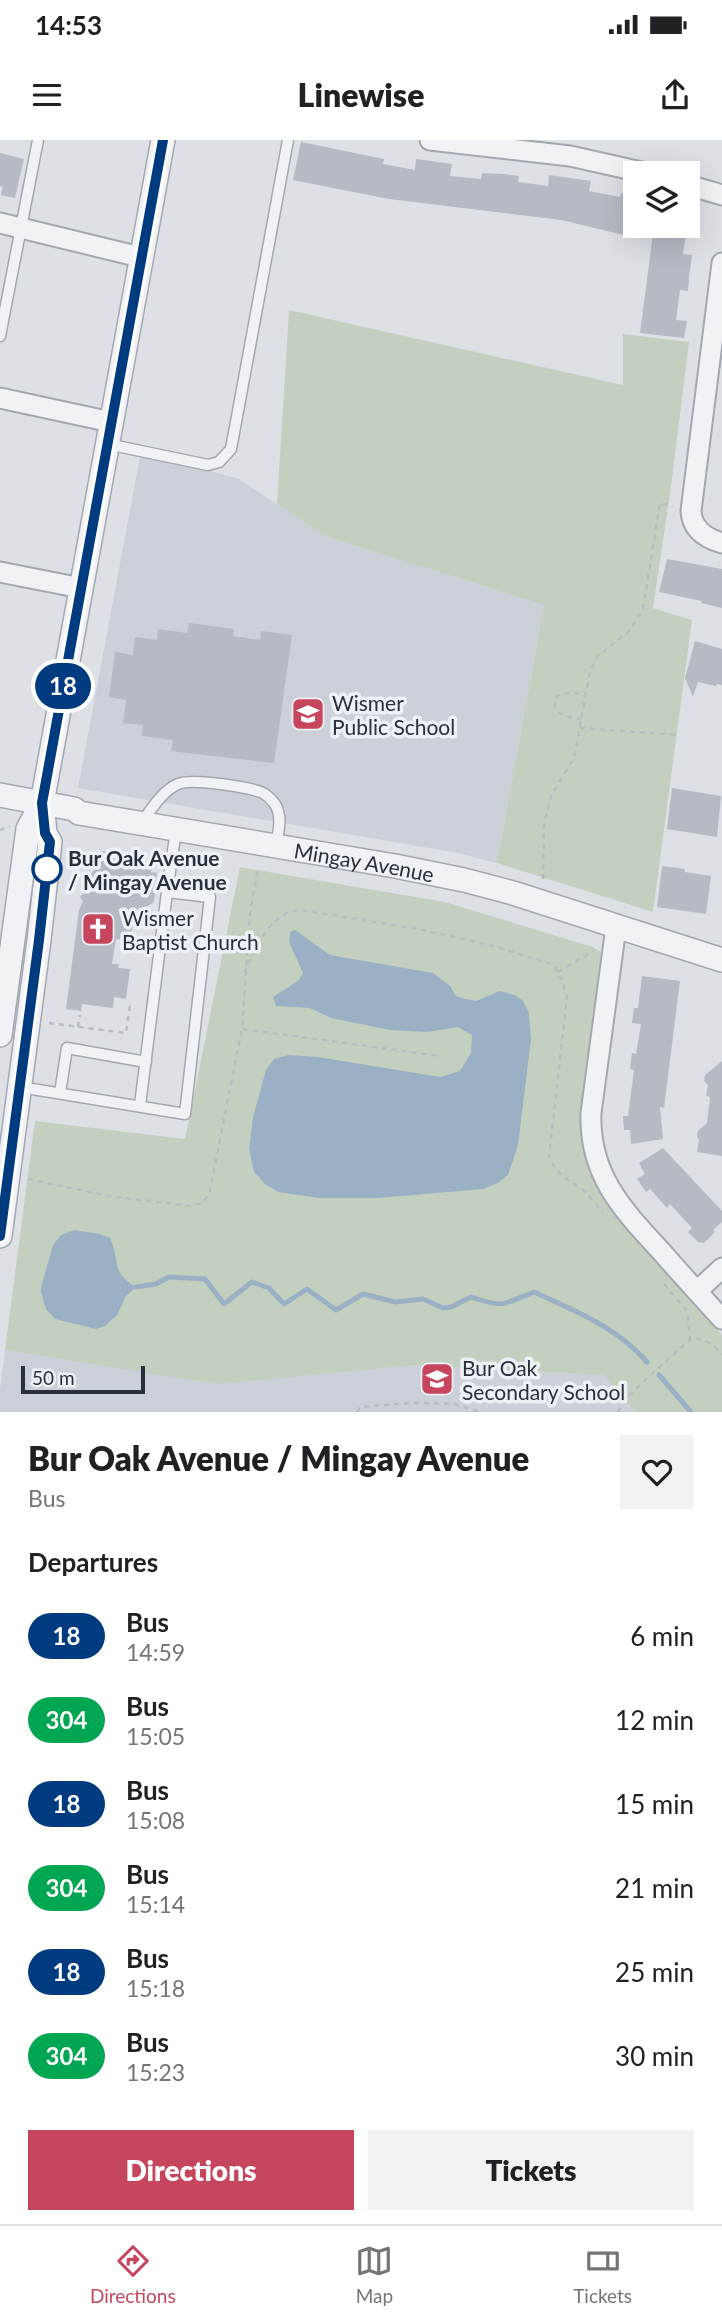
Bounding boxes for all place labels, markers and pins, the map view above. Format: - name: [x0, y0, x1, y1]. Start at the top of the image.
- place label: Wismer Public School: [332, 690, 455, 739]
- school or university icon: Wismer Public School: [289, 695, 327, 733]
- place label: Bur Oak Avenue / Mingay Avenue: [68, 845, 227, 894]
- marker: Bur Oak Avenue / Mingay Avenue: [32, 854, 62, 884]
- place label: Wismer Baptist Church: [122, 905, 259, 954]
- church icon: Wismer Baptist Church: [79, 910, 117, 948]
- place label: Bur Oak Secondary School: [462, 1355, 625, 1404]
- school or university icon: Bur Oak Secondary School: [418, 1360, 456, 1398]

